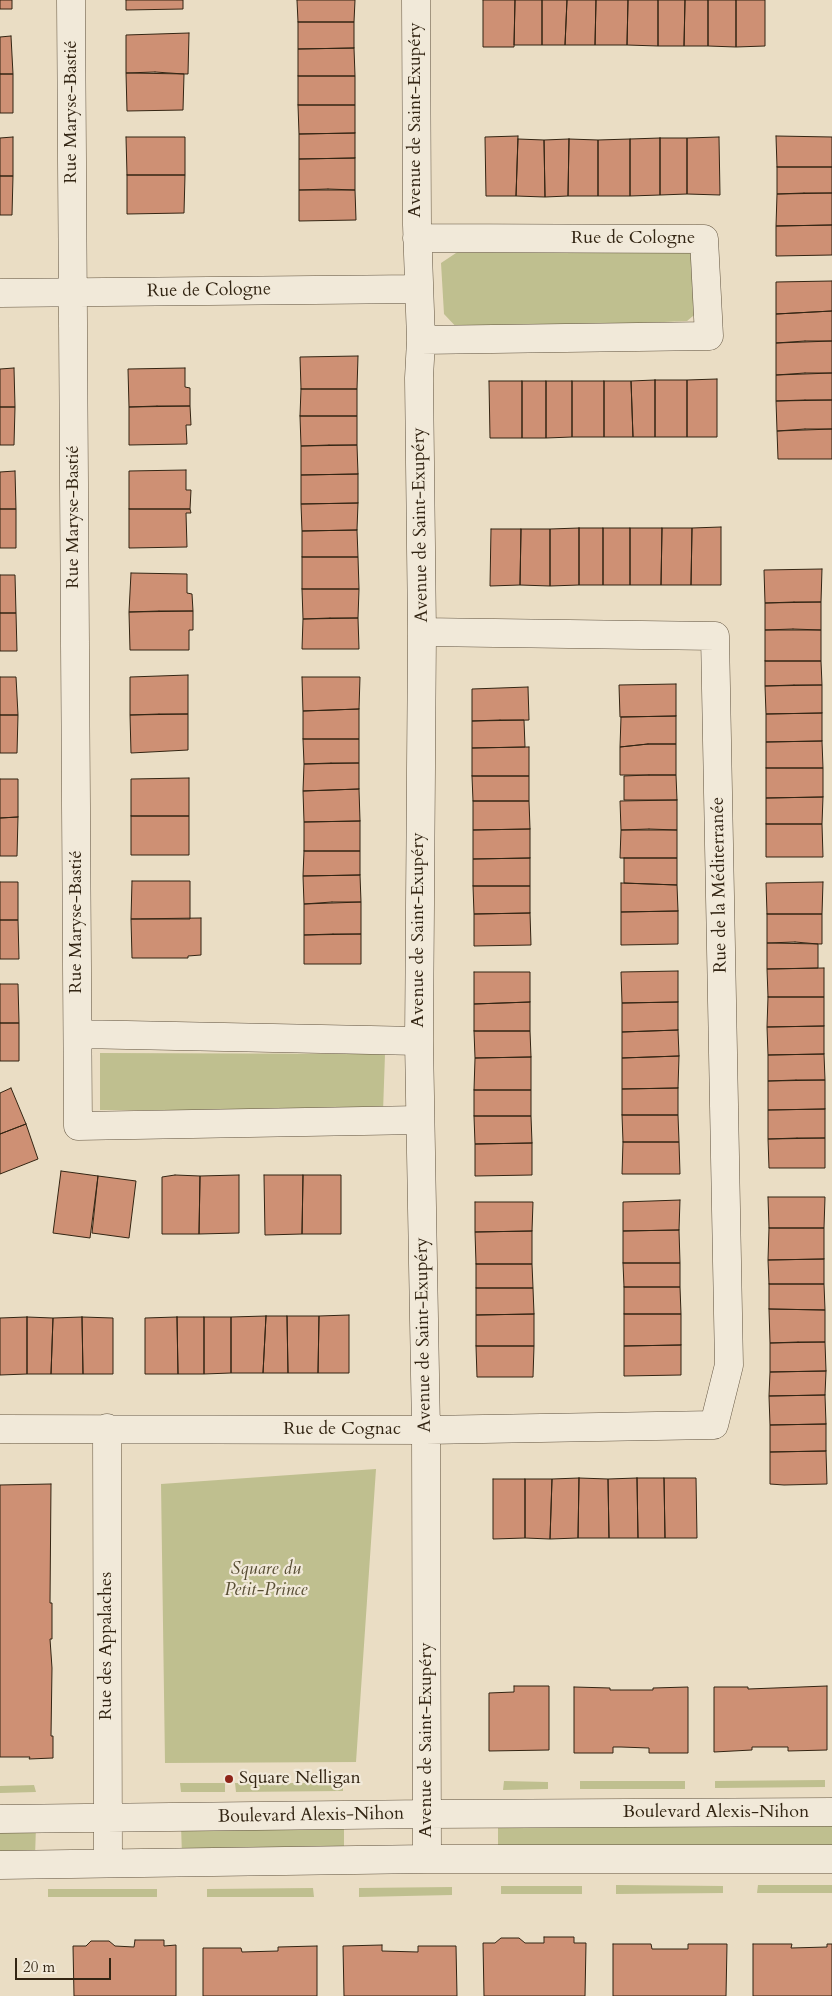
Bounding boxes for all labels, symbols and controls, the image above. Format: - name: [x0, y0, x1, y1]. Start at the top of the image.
- street label: Avenue de Saint-Exupéry: [405, 22, 427, 218]
- street label: Rue Maryse-Bastié: [61, 40, 83, 184]
- street label: Rue de Cologne: [571, 228, 695, 250]
- street label: Rue de Cologne: [147, 279, 271, 303]
- street label: Avenue de Saint-Exupéry: [408, 427, 434, 623]
- street label: Rue Maryse-Bastié: [63, 445, 85, 589]
- street label: Rue de la Méditerranée: [708, 797, 732, 973]
- street label: Avenue de Saint-Exupéry: [408, 832, 430, 1028]
- street label: Rue Maryse-Bastié: [66, 850, 88, 994]
- street label: Avenue de Saint-Exupéry: [411, 1237, 437, 1433]
- street label: Rue de Cognac: [283, 1419, 401, 1441]
- park label: Square du Petit-Prince: [225, 1559, 307, 1602]
- street label: Rue des Appalaches: [96, 1572, 118, 1720]
- street label: Avenue de Saint-Exupéry: [416, 1642, 438, 1838]
- place label: Square Nelligan: [239, 1768, 361, 1790]
- marker: Square Nelligan: [223, 1773, 235, 1785]
- street label: Boulevard Alexis-Nihon: [623, 1802, 809, 1824]
- street label: Boulevard Alexis-Nihon: [218, 1804, 404, 1828]
- scale bar: [18, 1948, 114, 1980]
- text: 20 m: [23, 1957, 55, 1977]

